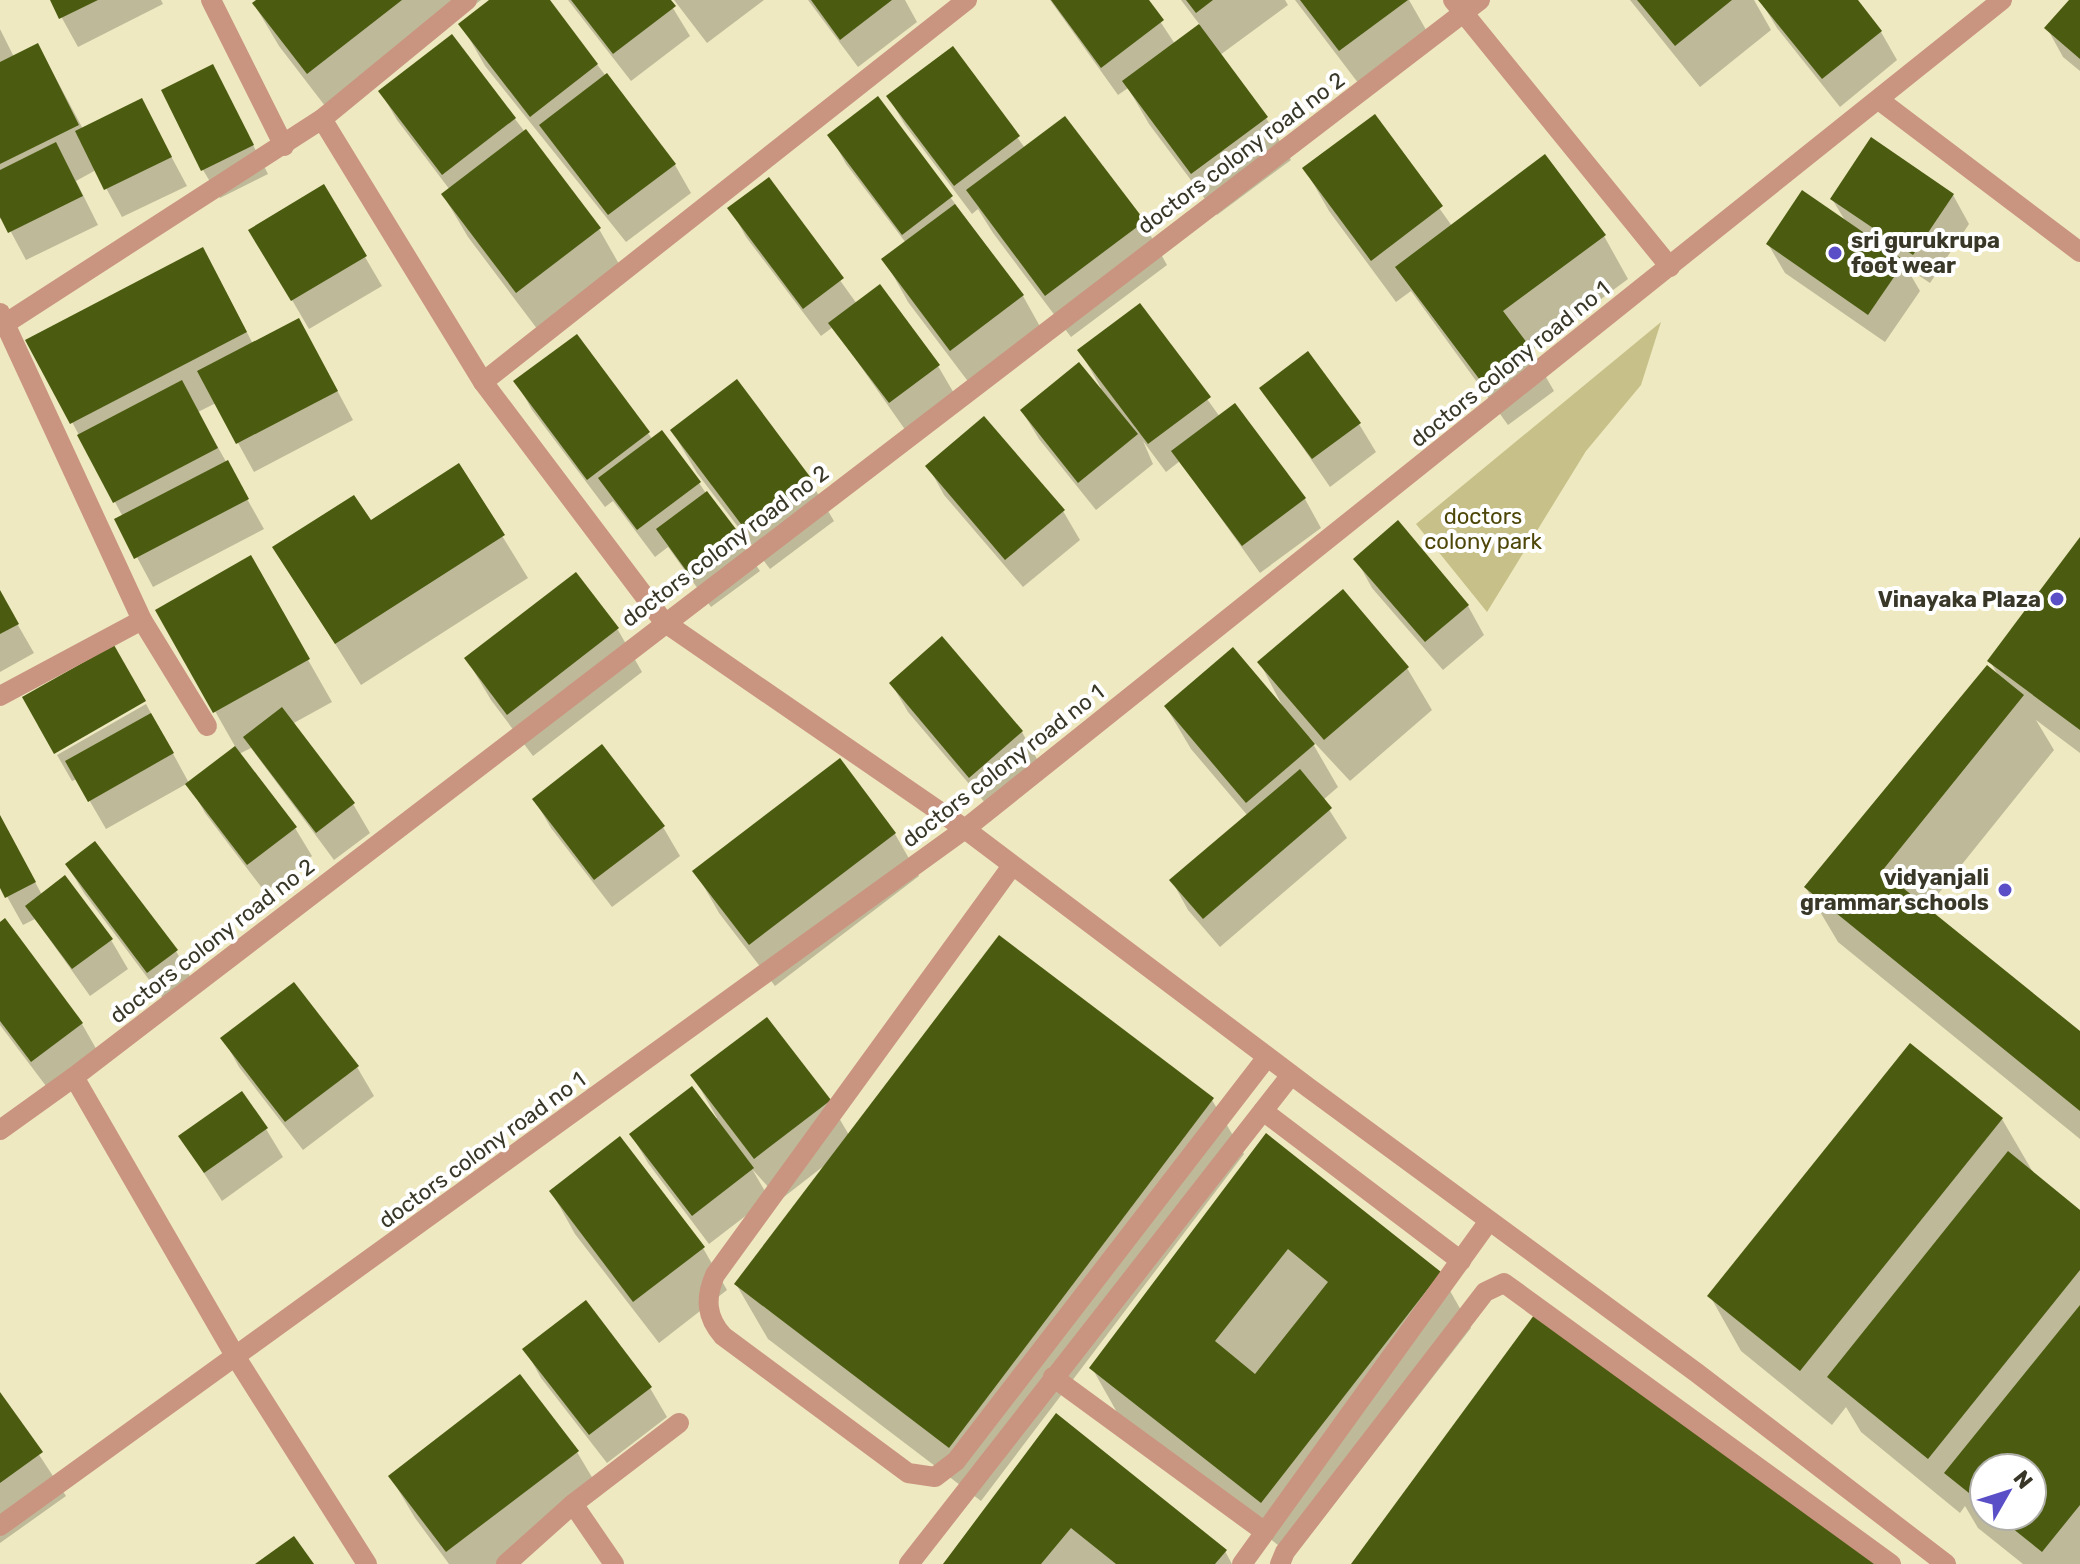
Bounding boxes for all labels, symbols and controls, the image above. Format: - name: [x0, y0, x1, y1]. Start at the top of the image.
- street label: doctors colony road no 2: [1132, 66, 1350, 240]
- place label: sri gurukrupa foot wear: [1851, 227, 2000, 279]
- marker: sri gurukrupa foot wear: [1826, 244, 1844, 262]
- street label: doctors colony road no 1: [1405, 275, 1615, 453]
- street label: doctors colony road no 2: [616, 459, 834, 633]
- park label: doctors colony park: [1424, 503, 1542, 555]
- place label: Vinayaka Plaza: [1878, 586, 2041, 613]
- marker: Vinayaka Plaza: [2048, 590, 2066, 608]
- street label: doctors colony road no 1: [897, 679, 1109, 853]
- street label: doctors colony road no 2: [104, 853, 320, 1029]
- place label: vidyanjali grammar schools: [1800, 864, 1989, 916]
- marker: vidyanjali grammar schools: [1996, 881, 2014, 899]
- street label: doctors colony road no 1: [373, 1066, 591, 1234]
- north arrow: [1968, 1452, 2048, 1532]
- text: N: [2008, 1465, 2039, 1494]

